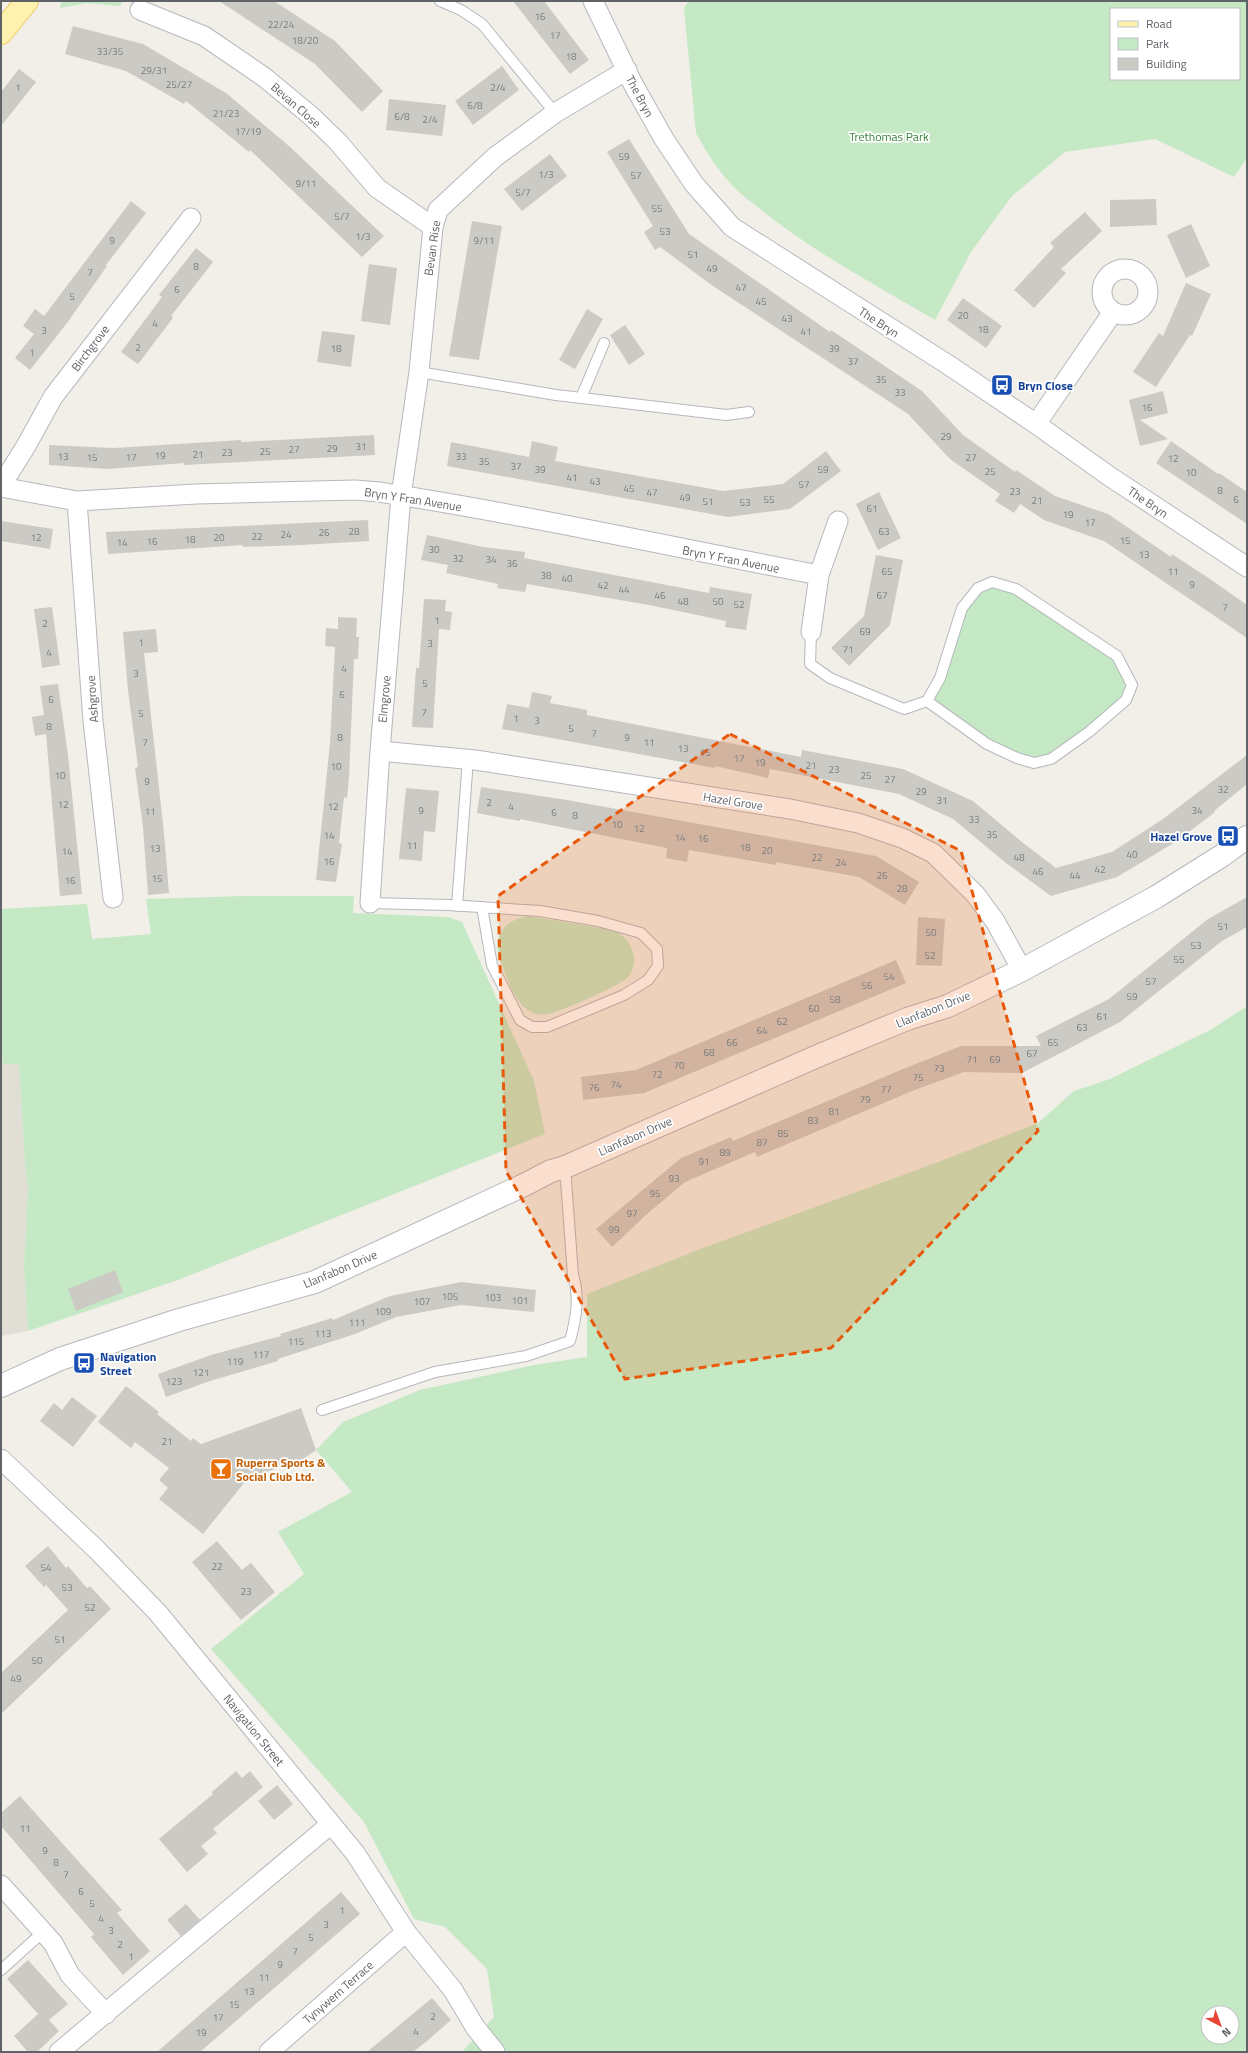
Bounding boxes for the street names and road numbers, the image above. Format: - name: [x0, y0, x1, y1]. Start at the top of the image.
- street label: The Bryn: [621, 72, 659, 120]
- street label: Bevan Close: [267, 78, 325, 132]
- street label: Bevan Rise: [419, 219, 445, 277]
- street label: The Bryn: [855, 302, 903, 342]
- street label: Birchgrove: [66, 321, 114, 375]
- street label: The Bryn: [1124, 481, 1172, 523]
- street label: Bryn Y Fran Avenue: [363, 482, 463, 516]
- street label: Bryn Y Fran Avenue: [681, 540, 781, 578]
- street label: Elmgrove: [372, 674, 396, 724]
- street label: Ashgrove: [81, 675, 103, 723]
- street label: Hazel Grove: [702, 787, 764, 815]
- street label: Llanfabon Drive: [893, 985, 973, 1033]
- street label: Llanfabon Drive: [595, 1111, 675, 1161]
- street label: Llanfabon Drive: [300, 1245, 380, 1293]
- street label: Navigation Street: [219, 1690, 290, 1771]
- street label: Tynywern Terrace: [298, 1956, 378, 2028]

